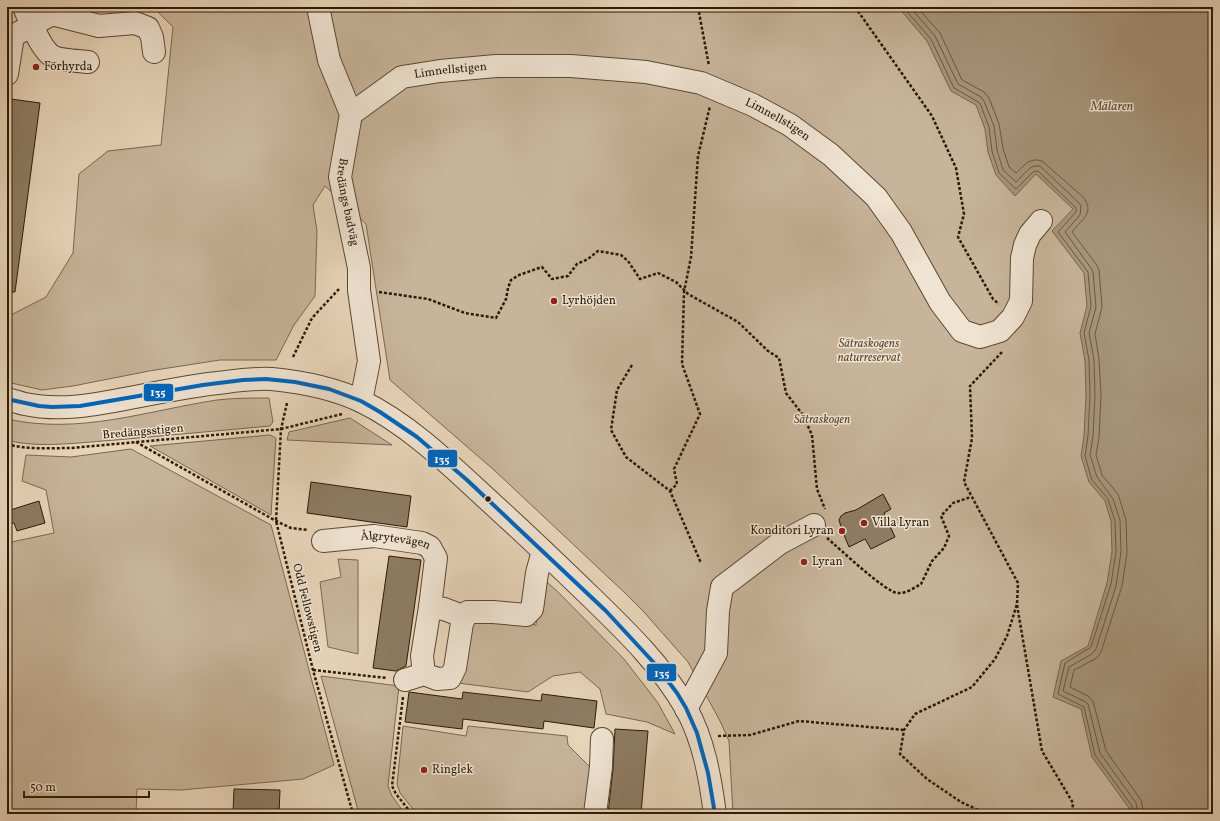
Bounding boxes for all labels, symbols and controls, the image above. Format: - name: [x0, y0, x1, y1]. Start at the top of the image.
- place label: Förhyrda: [44, 59, 93, 75]
- street label: Limnellstigen: [413, 59, 488, 83]
- marker: Förhyrda: [31, 62, 41, 72]
- street label: Limnellstigen: [743, 95, 813, 145]
- water label: Mälaren: [1090, 98, 1134, 116]
- street label: Bredängs badväg: [332, 157, 362, 248]
- place label: Lyrhöjden: [562, 293, 616, 309]
- marker: Lyrhöjden: [549, 296, 559, 306]
- park label: Sätraskogens naturreservat: [837, 336, 902, 366]
- line badge: 135: [143, 383, 174, 402]
- text: 135: [150, 386, 166, 401]
- park label: Sätraskogen: [794, 412, 850, 428]
- street label: Bredängsstigen: [102, 420, 184, 444]
- line badge: 135: [427, 449, 458, 468]
- text: 135: [434, 453, 450, 468]
- unlabelled marker: [483, 494, 493, 504]
- place label: Villa Lyran: [872, 515, 929, 531]
- marker: Villa Lyran: [859, 518, 869, 528]
- place label: Konditori Lyran: [750, 523, 834, 539]
- marker: Konditori Lyran: [837, 526, 847, 536]
- street label: Ålgrytevägen: [360, 527, 433, 554]
- place label: Lyran: [812, 554, 843, 570]
- marker: Lyran: [799, 557, 809, 567]
- street label: Odd Fellowstigen: [288, 562, 326, 654]
- line badge: 135: [646, 663, 677, 682]
- text: 135: [654, 667, 670, 682]
- place label: Ringlek: [432, 762, 473, 778]
- marker: Ringlek: [419, 765, 429, 775]
- scale bar: [24, 773, 149, 799]
- text: 50 m: [30, 780, 56, 796]

